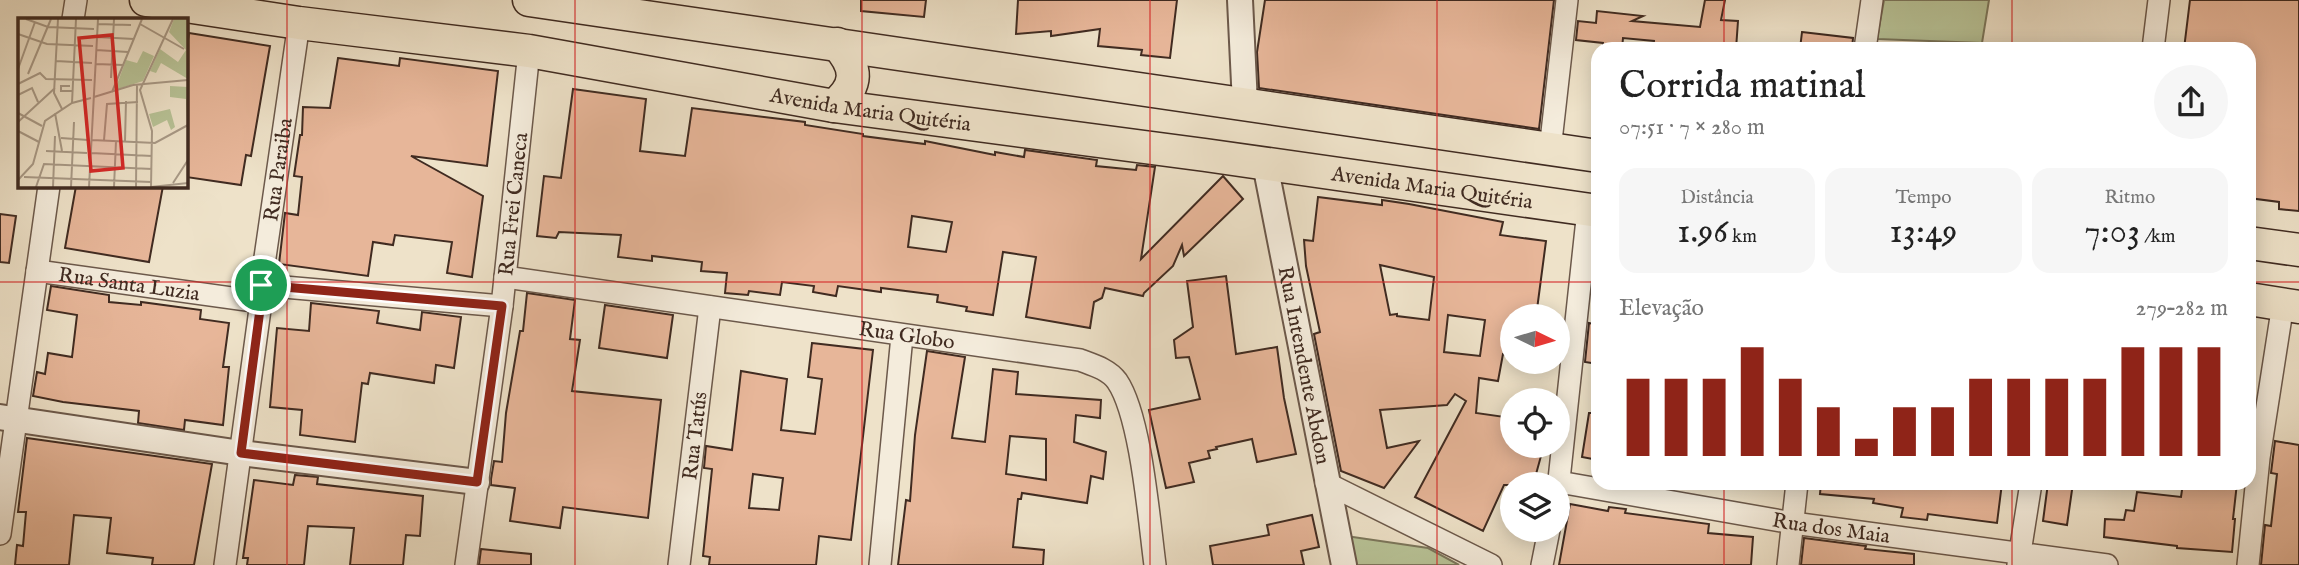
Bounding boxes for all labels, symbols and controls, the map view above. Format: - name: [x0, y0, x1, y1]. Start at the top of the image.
- inset map: [18, 18, 187, 187]
- text: Corrida matinal: [1619, 63, 1865, 111]
- button: share: [2154, 65, 2228, 139]
- street label: Avenida Maria Quitéria: [767, 83, 973, 139]
- text: 07:51 · 7 × 280 m: [1619, 113, 1765, 142]
- street label: Rua Paraiba: [258, 115, 300, 223]
- street label: Rua Frei Caneca: [493, 130, 535, 277]
- street label: Avenida Maria Quitéria: [1329, 161, 1535, 217]
- text: Distância: [1681, 186, 1754, 210]
- text: Tempo: [1895, 186, 1952, 210]
- text: Ritmo: [2104, 186, 2155, 210]
- text: 1.96: [1677, 210, 1728, 255]
- text: 13:49: [1890, 210, 1957, 255]
- text: 7:03: [2084, 210, 2140, 255]
- text: km: [1728, 225, 1757, 249]
- text: /km: [2140, 225, 2175, 249]
- pin: [231, 255, 291, 315]
- street label: Rua Santa Luzia: [56, 262, 202, 309]
- street label: Rua Intendente Abdon: [1270, 264, 1336, 467]
- icon: arrive: [242, 266, 280, 304]
- text: Elevação: [1619, 294, 1704, 323]
- text: 279–282 m: [2136, 294, 2228, 323]
- north arrow: [1500, 304, 1570, 374]
- map controls: [1500, 304, 1570, 542]
- street label: Rua Globo: [857, 316, 956, 357]
- button: locate: [1500, 388, 1570, 458]
- street label: Rua Tatús: [677, 390, 715, 482]
- button: layers: [1500, 472, 1570, 542]
- street label: Rua dos Maia: [1770, 508, 1892, 551]

